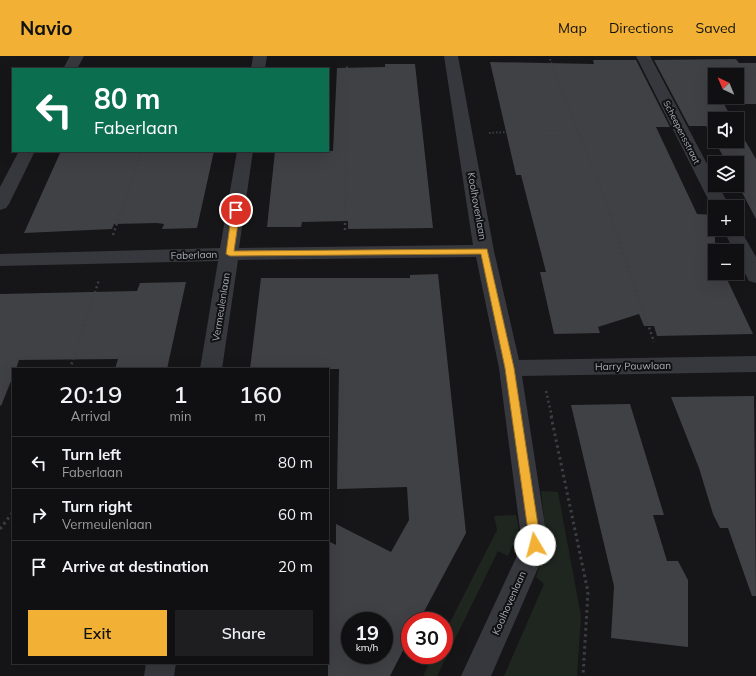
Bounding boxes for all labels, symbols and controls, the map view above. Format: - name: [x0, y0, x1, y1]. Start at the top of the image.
- text: Navio: [20, 16, 73, 40]
- text: Map: [558, 19, 587, 37]
- text: Directions: [609, 19, 674, 37]
- text: Saved: [696, 19, 736, 37]
- north arrow: [708, 68, 744, 104]
- map controls: [708, 68, 744, 280]
- text: 80 m: [94, 81, 160, 116]
- icon: left: [28, 84, 80, 136]
- street label: Scheepensstraat: [661, 98, 703, 166]
- button: sound: [708, 112, 744, 148]
- text: Faberlaan: [94, 116, 178, 139]
- button: layers: [708, 156, 744, 192]
- street label: Koolhovenlaan: [465, 171, 489, 241]
- pin: [219, 193, 253, 227]
- icon: arrive: [225, 199, 247, 221]
- button: +: [708, 200, 744, 236]
- button: −: [708, 244, 744, 280]
- street label: Faberlaan: [170, 248, 218, 262]
- street label: Vermeulenlaan: [209, 272, 233, 342]
- street label: Harry Pauwlaan: [595, 359, 671, 373]
- text: 20:19: [59, 379, 122, 409]
- text: 1: [173, 379, 188, 409]
- text: 160: [239, 379, 282, 409]
- text: Arrival: [71, 408, 111, 424]
- text: min: [169, 408, 192, 424]
- text: m: [255, 408, 266, 424]
- text: Turn left: [62, 445, 121, 464]
- icon: left: [28, 452, 50, 474]
- text: 80 m: [278, 453, 313, 472]
- text: Faberlaan: [62, 464, 123, 480]
- text: Turn right: [62, 497, 132, 516]
- icon: right: [28, 504, 50, 526]
- text: 60 m: [278, 505, 313, 524]
- text: Vermeulenlaan: [62, 516, 152, 532]
- position arrow: [514, 524, 556, 566]
- icon: arrive: [28, 556, 50, 578]
- text: Arrive at destination: [62, 557, 209, 576]
- text: 20 m: [278, 557, 313, 576]
- street label: Koolhovenlaan: [489, 569, 529, 637]
- button: Exit: [28, 610, 167, 656]
- button: Share: [175, 610, 313, 656]
- speed limit sign: 30: [401, 612, 453, 664]
- text: 19: [355, 620, 379, 645]
- text: km/h: [356, 641, 378, 654]

